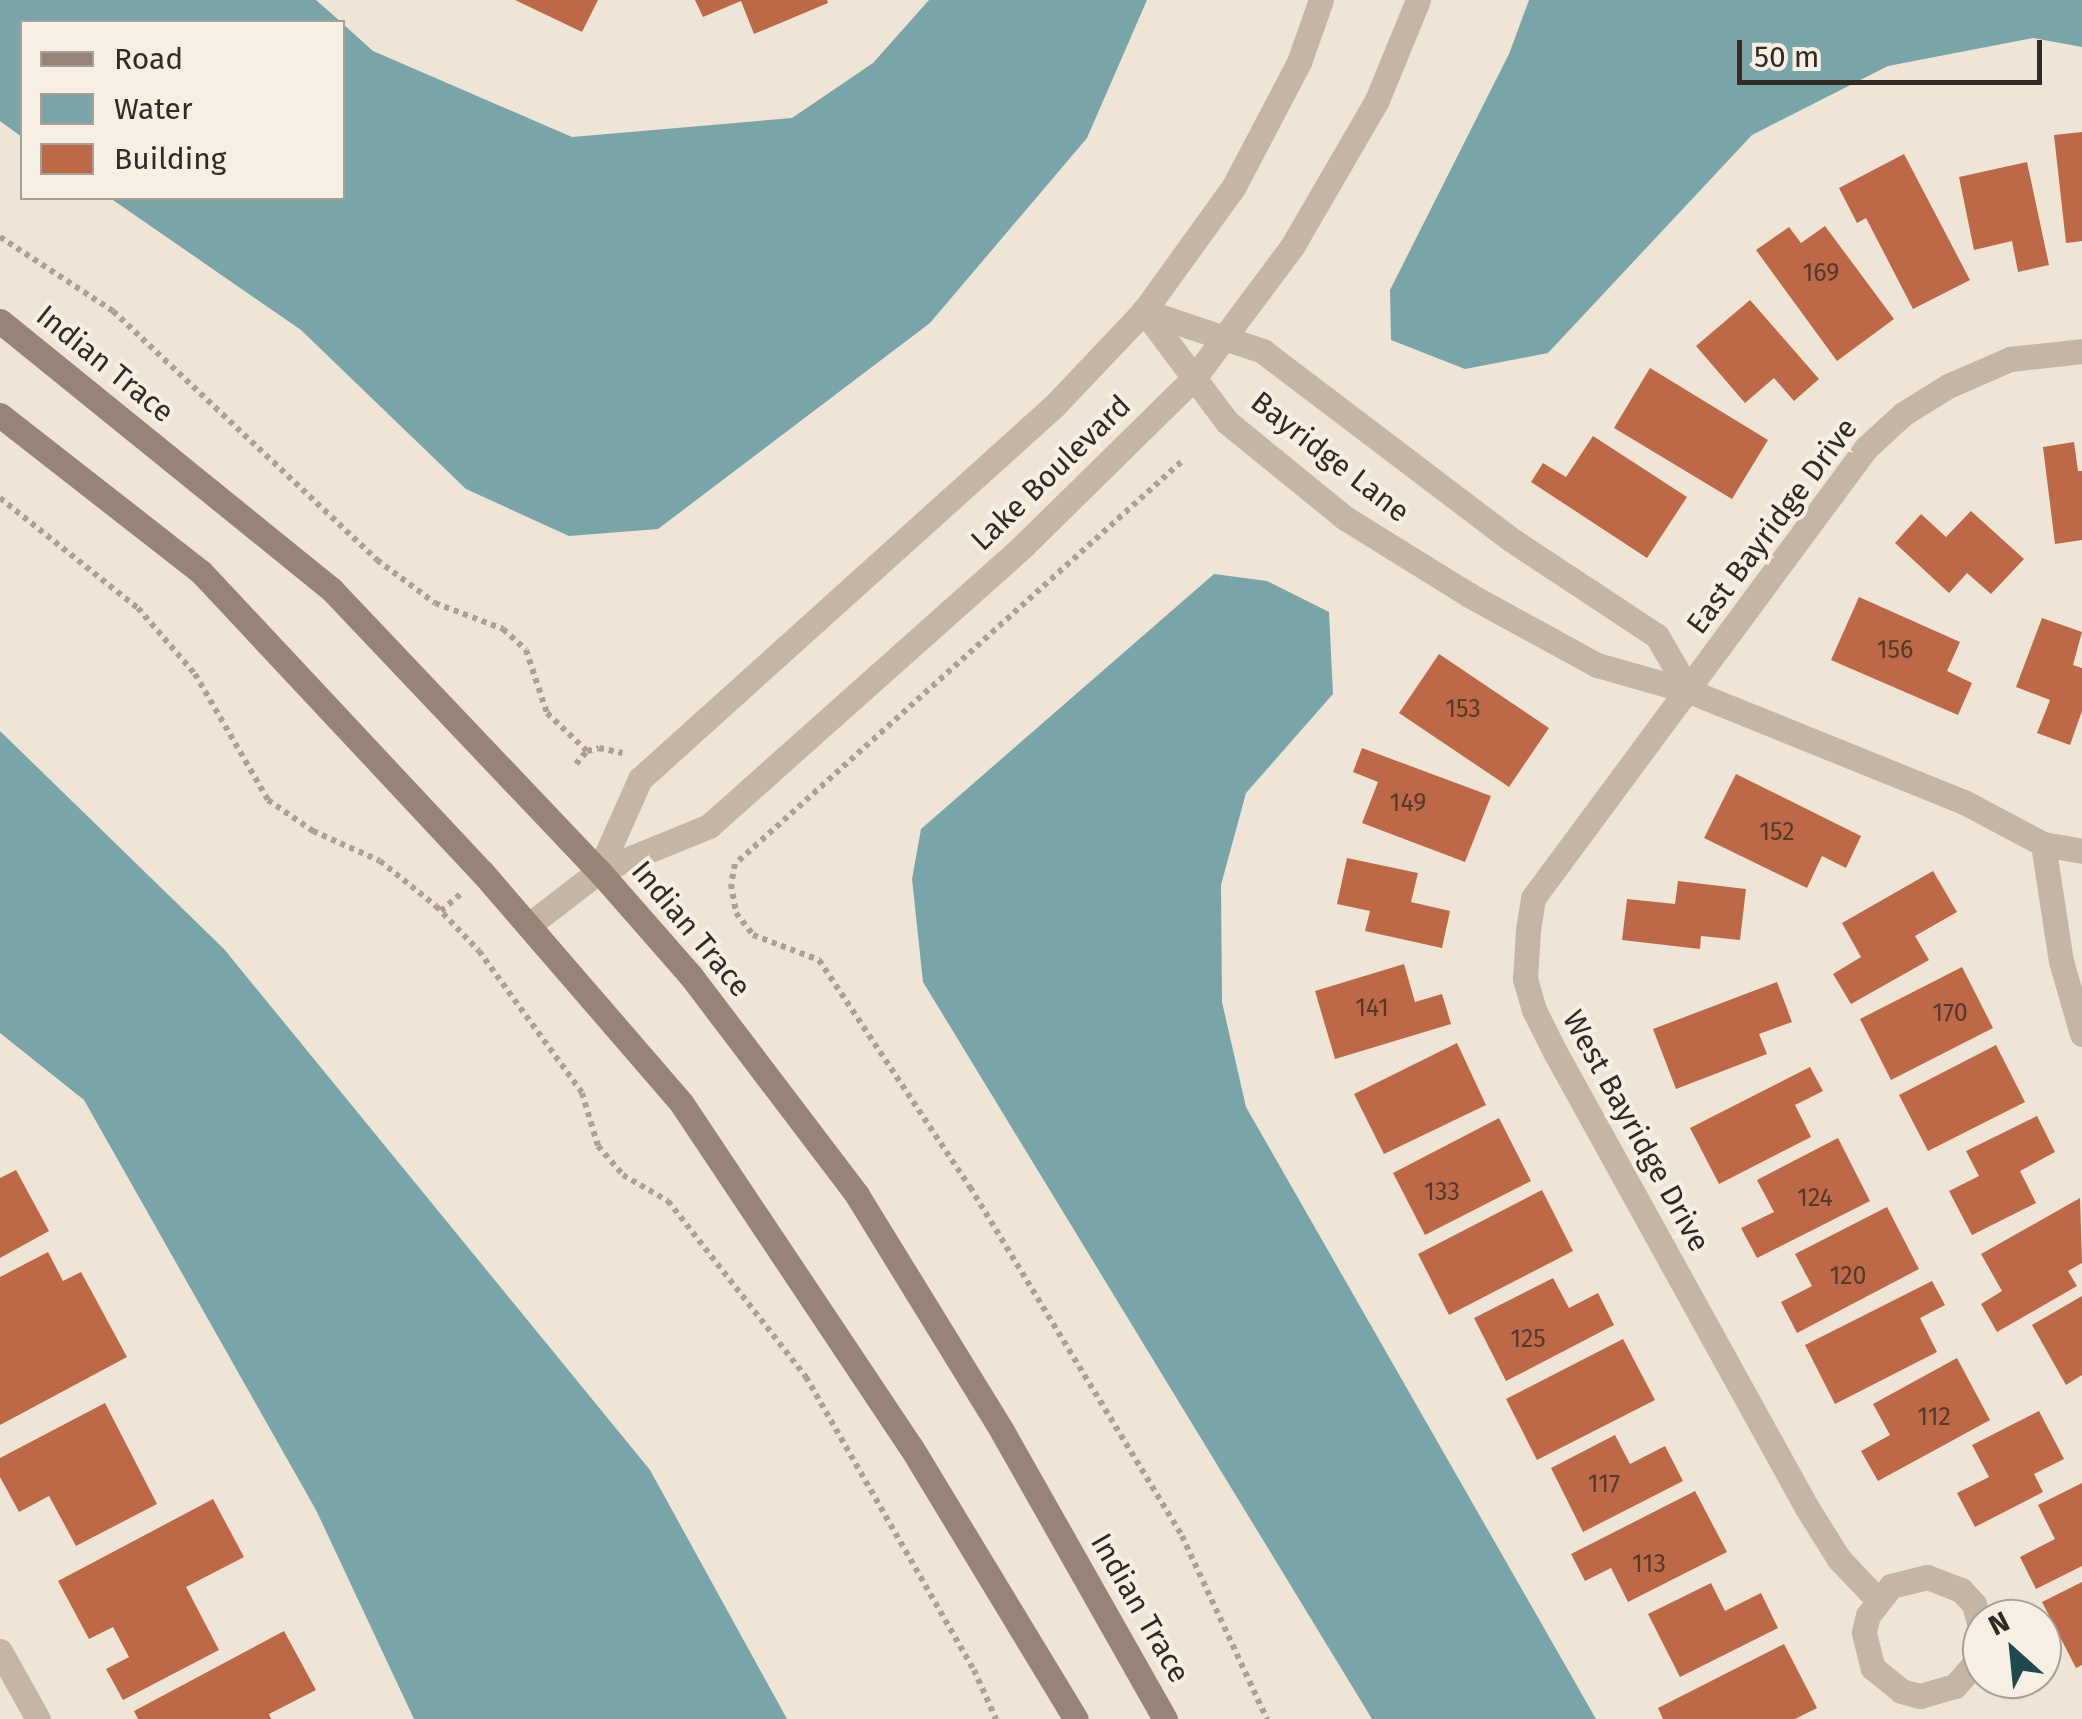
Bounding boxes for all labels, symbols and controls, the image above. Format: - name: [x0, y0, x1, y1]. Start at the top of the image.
- legend: [20, 20, 345, 200]
- scale bar: [1742, 20, 2047, 82]
- text: 50 m: [1754, 39, 1819, 75]
- text: Road: [114, 41, 183, 77]
- text: Water: [114, 91, 193, 127]
- text: Building: [114, 141, 226, 177]
- house number: 169: [1803, 258, 1839, 288]
- street label: Indian Trace: [29, 298, 181, 430]
- street label: Bayridge Lane: [1244, 384, 1416, 530]
- street label: Lake Boulevard: [964, 388, 1138, 558]
- street label: East Bayridge Drive: [1679, 411, 1865, 641]
- house number: 156: [1877, 635, 1913, 665]
- house number: 153: [1445, 694, 1481, 724]
- house number: 149: [1390, 788, 1426, 818]
- house number: 152: [1759, 817, 1795, 847]
- street label: Indian Trace: [624, 854, 758, 1004]
- house number: 141: [1355, 993, 1389, 1023]
- house number: 170: [1932, 998, 1968, 1028]
- street label: West Bayridge Drive: [1555, 1004, 1717, 1258]
- house number: 133: [1424, 1177, 1460, 1207]
- house number: 124: [1797, 1183, 1833, 1213]
- house number: 120: [1829, 1261, 1867, 1291]
- house number: 125: [1510, 1324, 1546, 1354]
- house number: 112: [1917, 1402, 1951, 1432]
- house number: 117: [1588, 1469, 1620, 1499]
- street label: Indian Trace: [1083, 1527, 1197, 1689]
- house number: 113: [1632, 1549, 1666, 1579]
- north arrow: [1962, 1599, 2062, 1699]
- text: N: [1983, 1605, 2015, 1643]

